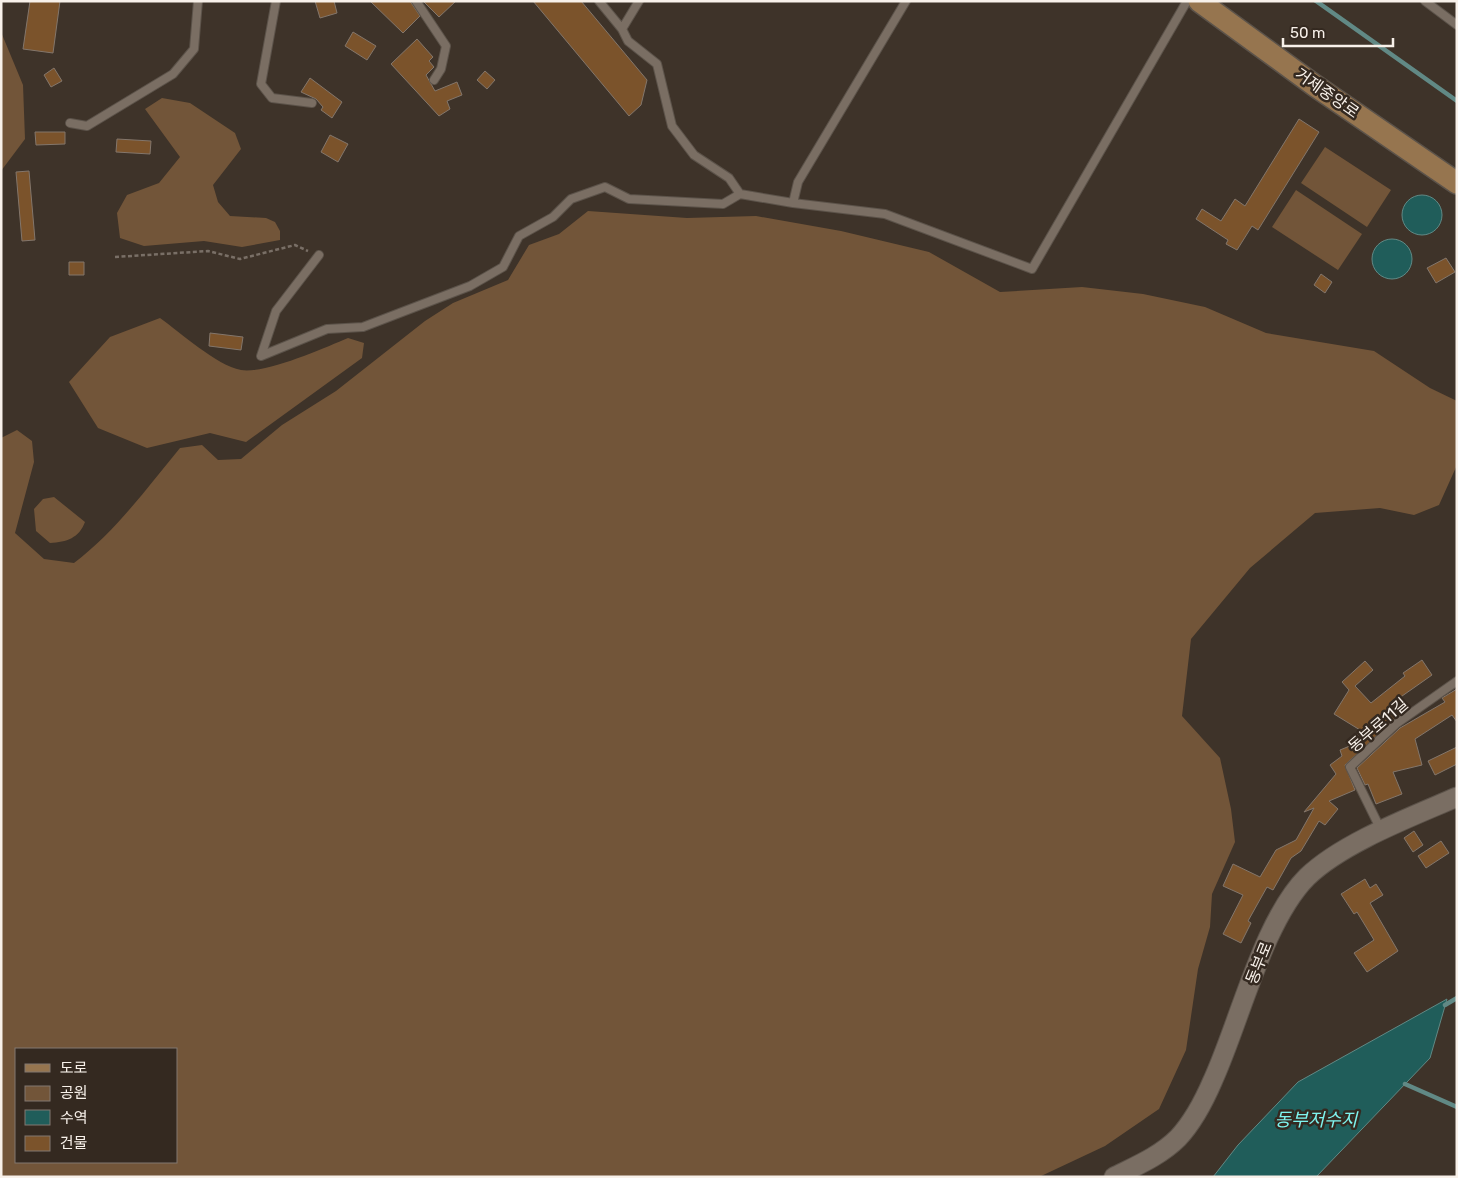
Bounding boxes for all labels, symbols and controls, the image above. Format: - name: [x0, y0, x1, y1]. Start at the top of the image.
- scale bar: [1283, 15, 1393, 47]
- text: 50 m: [1290, 24, 1325, 42]
- street label: 거제중앙로: [1291, 64, 1363, 122]
- street label: 동부로11길: [1344, 694, 1412, 756]
- street label: 동부로: [1242, 939, 1276, 987]
- legend: [15, 1048, 178, 1163]
- text: 도로: [60, 1059, 88, 1077]
- text: 공원: [60, 1084, 88, 1102]
- text: 수역: [60, 1109, 88, 1127]
- water label: 동부저수지: [1275, 1109, 1359, 1131]
- text: 건물: [60, 1134, 88, 1152]

